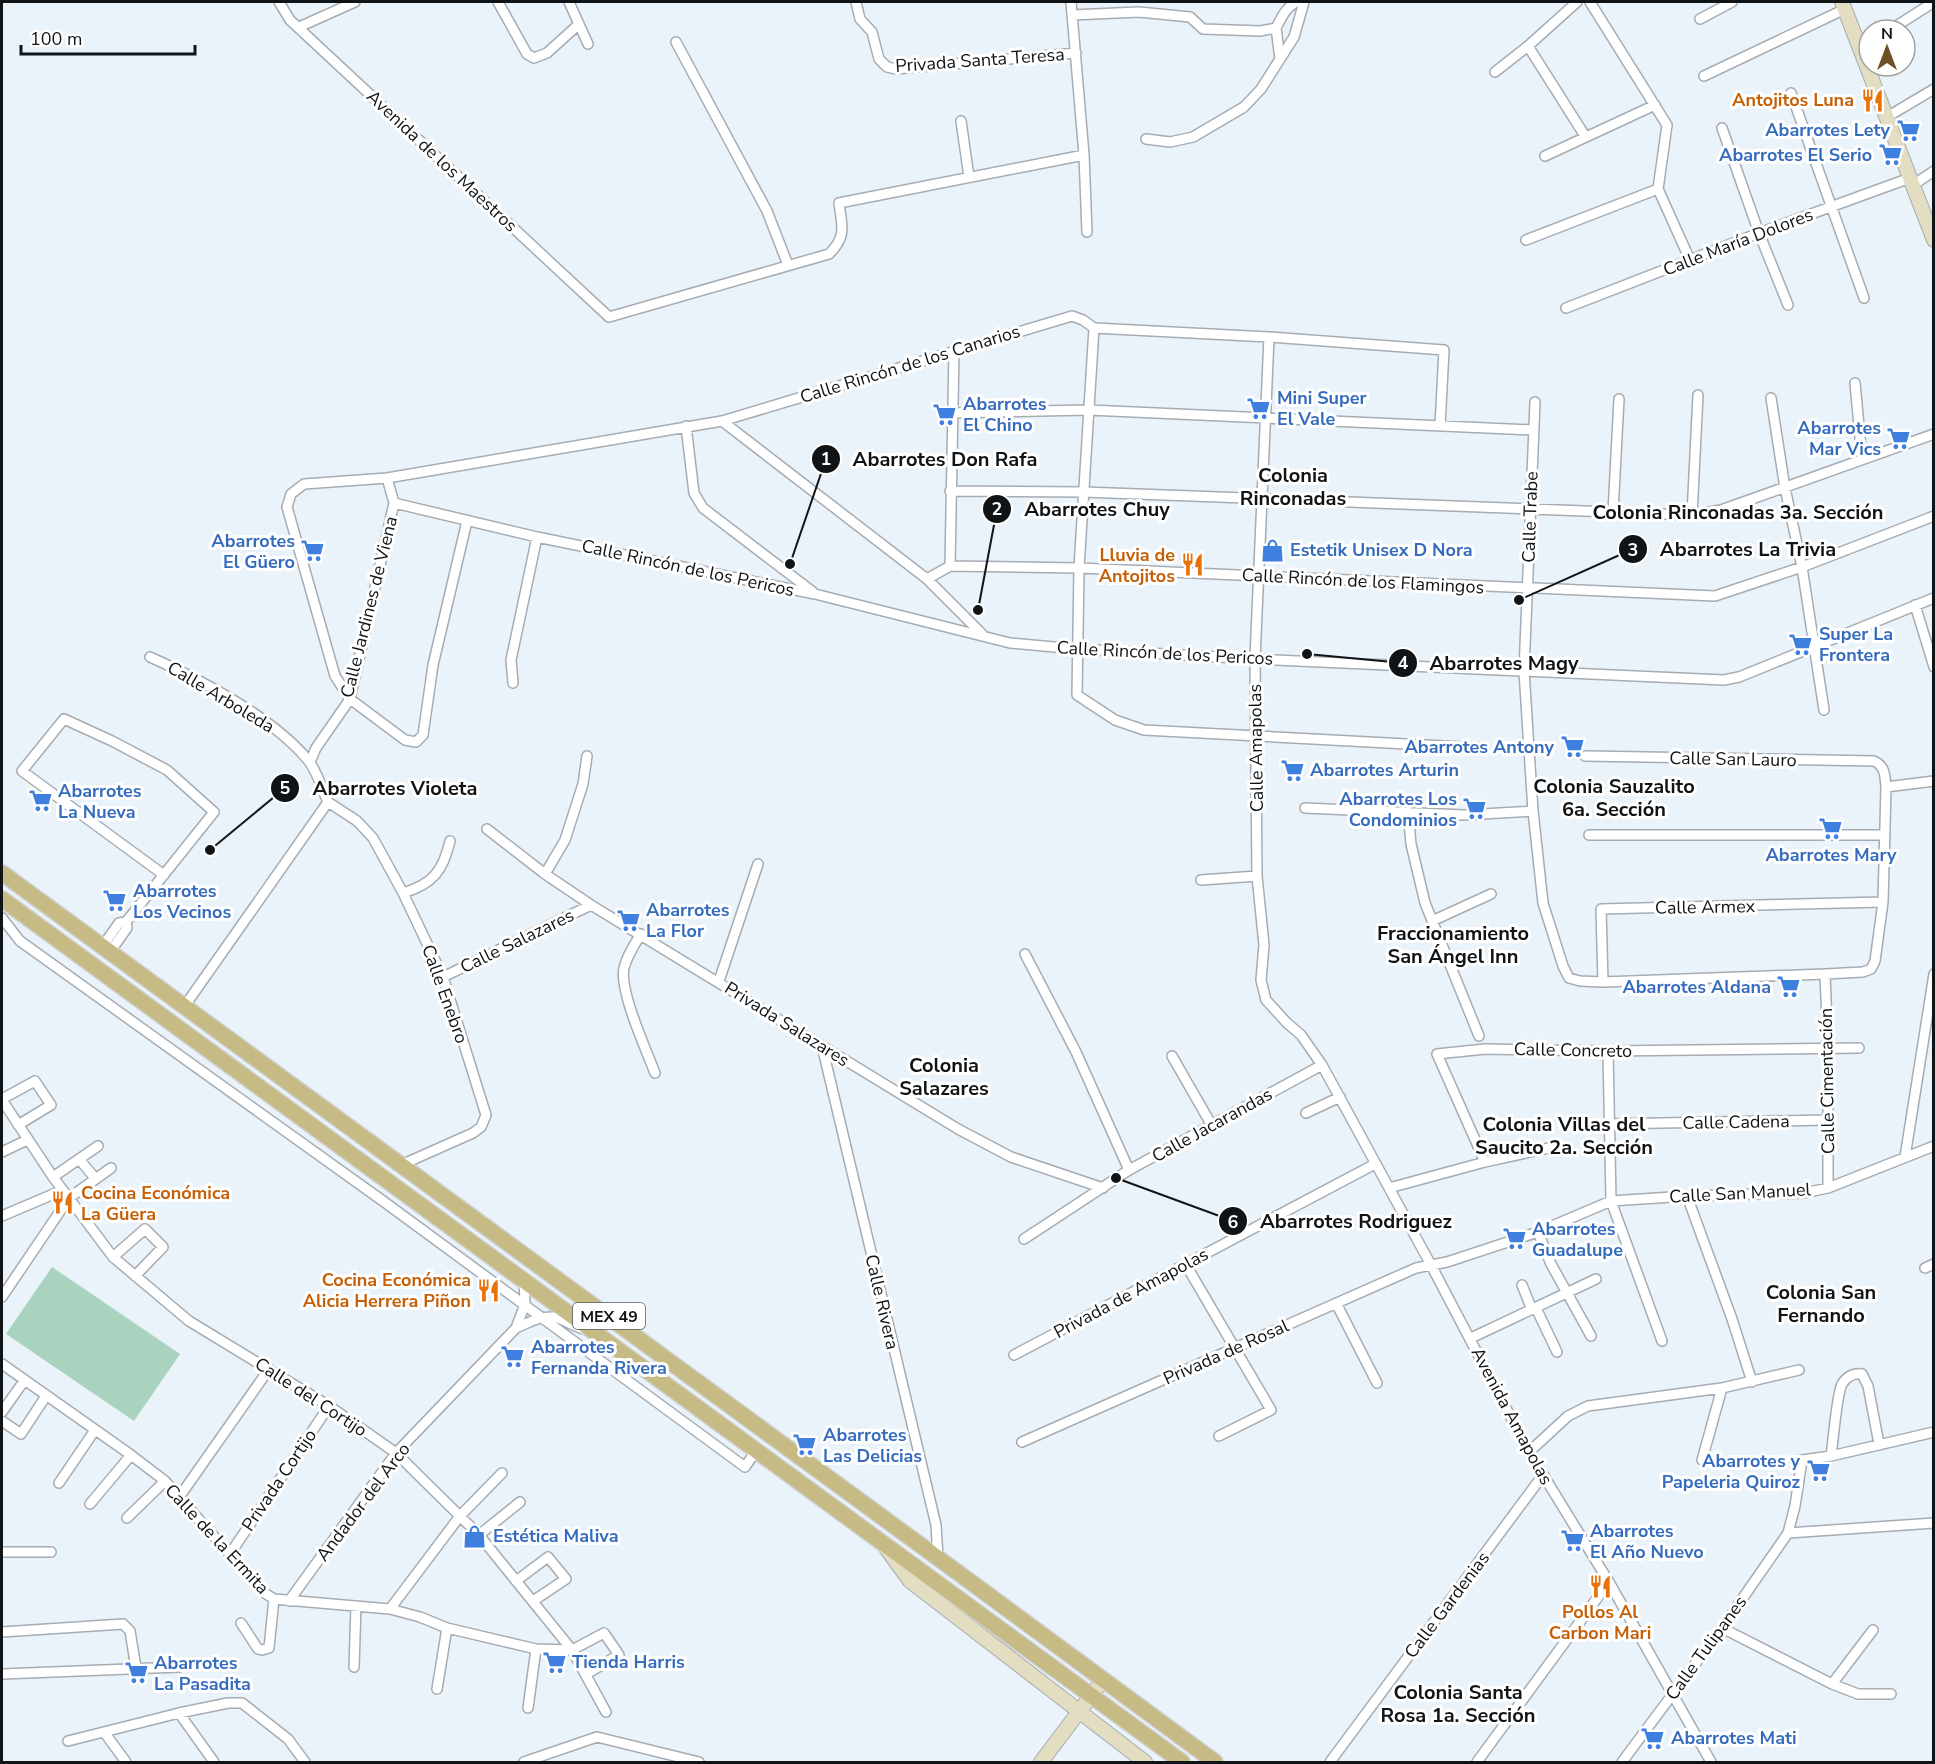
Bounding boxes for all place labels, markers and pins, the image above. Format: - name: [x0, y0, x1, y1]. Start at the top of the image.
- restaurant icon: Antojitos Luna: [1859, 87, 1885, 113]
- place label: Antojitos Luna: [1732, 88, 1854, 112]
- supermarket icon: Abarrotes Lety: [1895, 117, 1921, 143]
- place label: Abarrotes Lety: [1765, 118, 1891, 142]
- supermarket icon: Abarrotes El Serio: [1877, 142, 1903, 168]
- place label: Abarrotes El Serio: [1719, 143, 1872, 167]
- place label: Mini Super El Vale: [1277, 386, 1367, 431]
- place label: Abarrotes El Chino: [963, 392, 1047, 437]
- supermarket icon: Mini Super El Vale: [1246, 395, 1272, 421]
- supermarket icon: Abarrotes El Chino: [932, 401, 958, 427]
- place label: Abarrotes Mar Vics: [1797, 416, 1881, 461]
- supermarket icon: Abarrotes Mar Vics: [1886, 425, 1912, 451]
- callout: Abarrotes Don Rafa: [811, 440, 1049, 478]
- callout: Abarrotes Chuy: [982, 490, 1182, 528]
- place label: Abarrotes El Güero: [211, 529, 295, 574]
- callout: Abarrotes La Trivia: [1618, 530, 1848, 568]
- shop icon: Estetik Unisex D Nora: [1259, 537, 1285, 563]
- supermarket icon: Abarrotes El Güero: [300, 538, 326, 564]
- place label: Estetik Unisex D Nora: [1290, 538, 1473, 562]
- place label: Lluvia de Antojitos: [1099, 543, 1175, 588]
- restaurant icon: Lluvia de Antojitos: [1180, 552, 1206, 578]
- place label: Super La Frontera: [1819, 622, 1893, 667]
- supermarket icon: Super La Frontera: [1788, 631, 1814, 657]
- callout: Abarrotes Magy: [1388, 644, 1591, 682]
- supermarket icon: Abarrotes Antony: [1559, 734, 1585, 760]
- place label: Abarrotes Antony: [1404, 735, 1555, 759]
- supermarket icon: Abarrotes Arturin: [1279, 757, 1305, 783]
- place label: Abarrotes Arturin: [1310, 758, 1459, 782]
- callout: Abarrotes Violeta: [270, 769, 489, 807]
- place label: Abarrotes La Nueva: [58, 779, 142, 824]
- place label: Abarrotes Los Condominios: [1339, 787, 1457, 832]
- supermarket icon: Abarrotes La Nueva: [27, 788, 53, 814]
- supermarket icon: Abarrotes Los Condominios: [1462, 796, 1488, 822]
- supermarket icon: Abarrotes Mary: [1818, 816, 1844, 842]
- place label: Abarrotes Mary: [1765, 843, 1897, 867]
- place label: Abarrotes Los Vecinos: [133, 879, 231, 924]
- supermarket icon: Abarrotes Los Vecinos: [102, 888, 128, 914]
- place label: Abarrotes La Flor: [646, 898, 730, 943]
- supermarket icon: Abarrotes La Flor: [615, 907, 641, 933]
- supermarket icon: Abarrotes Aldana: [1776, 974, 1802, 1000]
- place label: Abarrotes Aldana: [1622, 975, 1771, 999]
- place label: Cocina Económica La Güera: [81, 1181, 230, 1226]
- restaurant icon: Cocina Económica La Güera: [50, 1190, 76, 1216]
- callout: Abarrotes Rodriguez: [1218, 1202, 1464, 1240]
- place label: Abarrotes Guadalupe: [1532, 1217, 1623, 1262]
- supermarket icon: Abarrotes Guadalupe: [1501, 1226, 1527, 1252]
- place label: Cocina Económica Alicia Herrera Piñon: [303, 1268, 471, 1313]
- restaurant icon: Cocina Económica Alicia Herrera Piñon: [476, 1277, 502, 1303]
- place label: Abarrotes Fernanda Rivera: [531, 1335, 667, 1380]
- supermarket icon: Abarrotes Fernanda Rivera: [500, 1344, 526, 1370]
- place label: Abarrotes Las Delicias: [823, 1423, 922, 1468]
- supermarket icon: Abarrotes Las Delicias: [792, 1432, 818, 1458]
- place label: Abarrotes y Papeleria Quiroz: [1662, 1449, 1801, 1494]
- supermarket icon: Abarrotes y Papeleria Quiroz: [1805, 1458, 1831, 1484]
- place label: Abarrotes El Año Nuevo: [1590, 1519, 1704, 1564]
- shop icon: Estética Maliva: [462, 1523, 488, 1549]
- place label: Estética Maliva: [493, 1524, 619, 1548]
- supermarket icon: Abarrotes El Año Nuevo: [1559, 1528, 1585, 1554]
- restaurant icon: Pollos Al Carbon Mari: [1587, 1573, 1613, 1599]
- place label: Pollos Al Carbon Mari: [1549, 1600, 1651, 1645]
- supermarket icon: Tienda Harris: [541, 1649, 567, 1675]
- place label: Tienda Harris: [572, 1650, 685, 1674]
- place label: Abarrotes La Pasadita: [154, 1651, 251, 1696]
- supermarket icon: Abarrotes La Pasadita: [123, 1660, 149, 1686]
- supermarket icon: Abarrotes Mati: [1640, 1725, 1666, 1751]
- place label: Abarrotes Mati: [1671, 1726, 1796, 1750]

